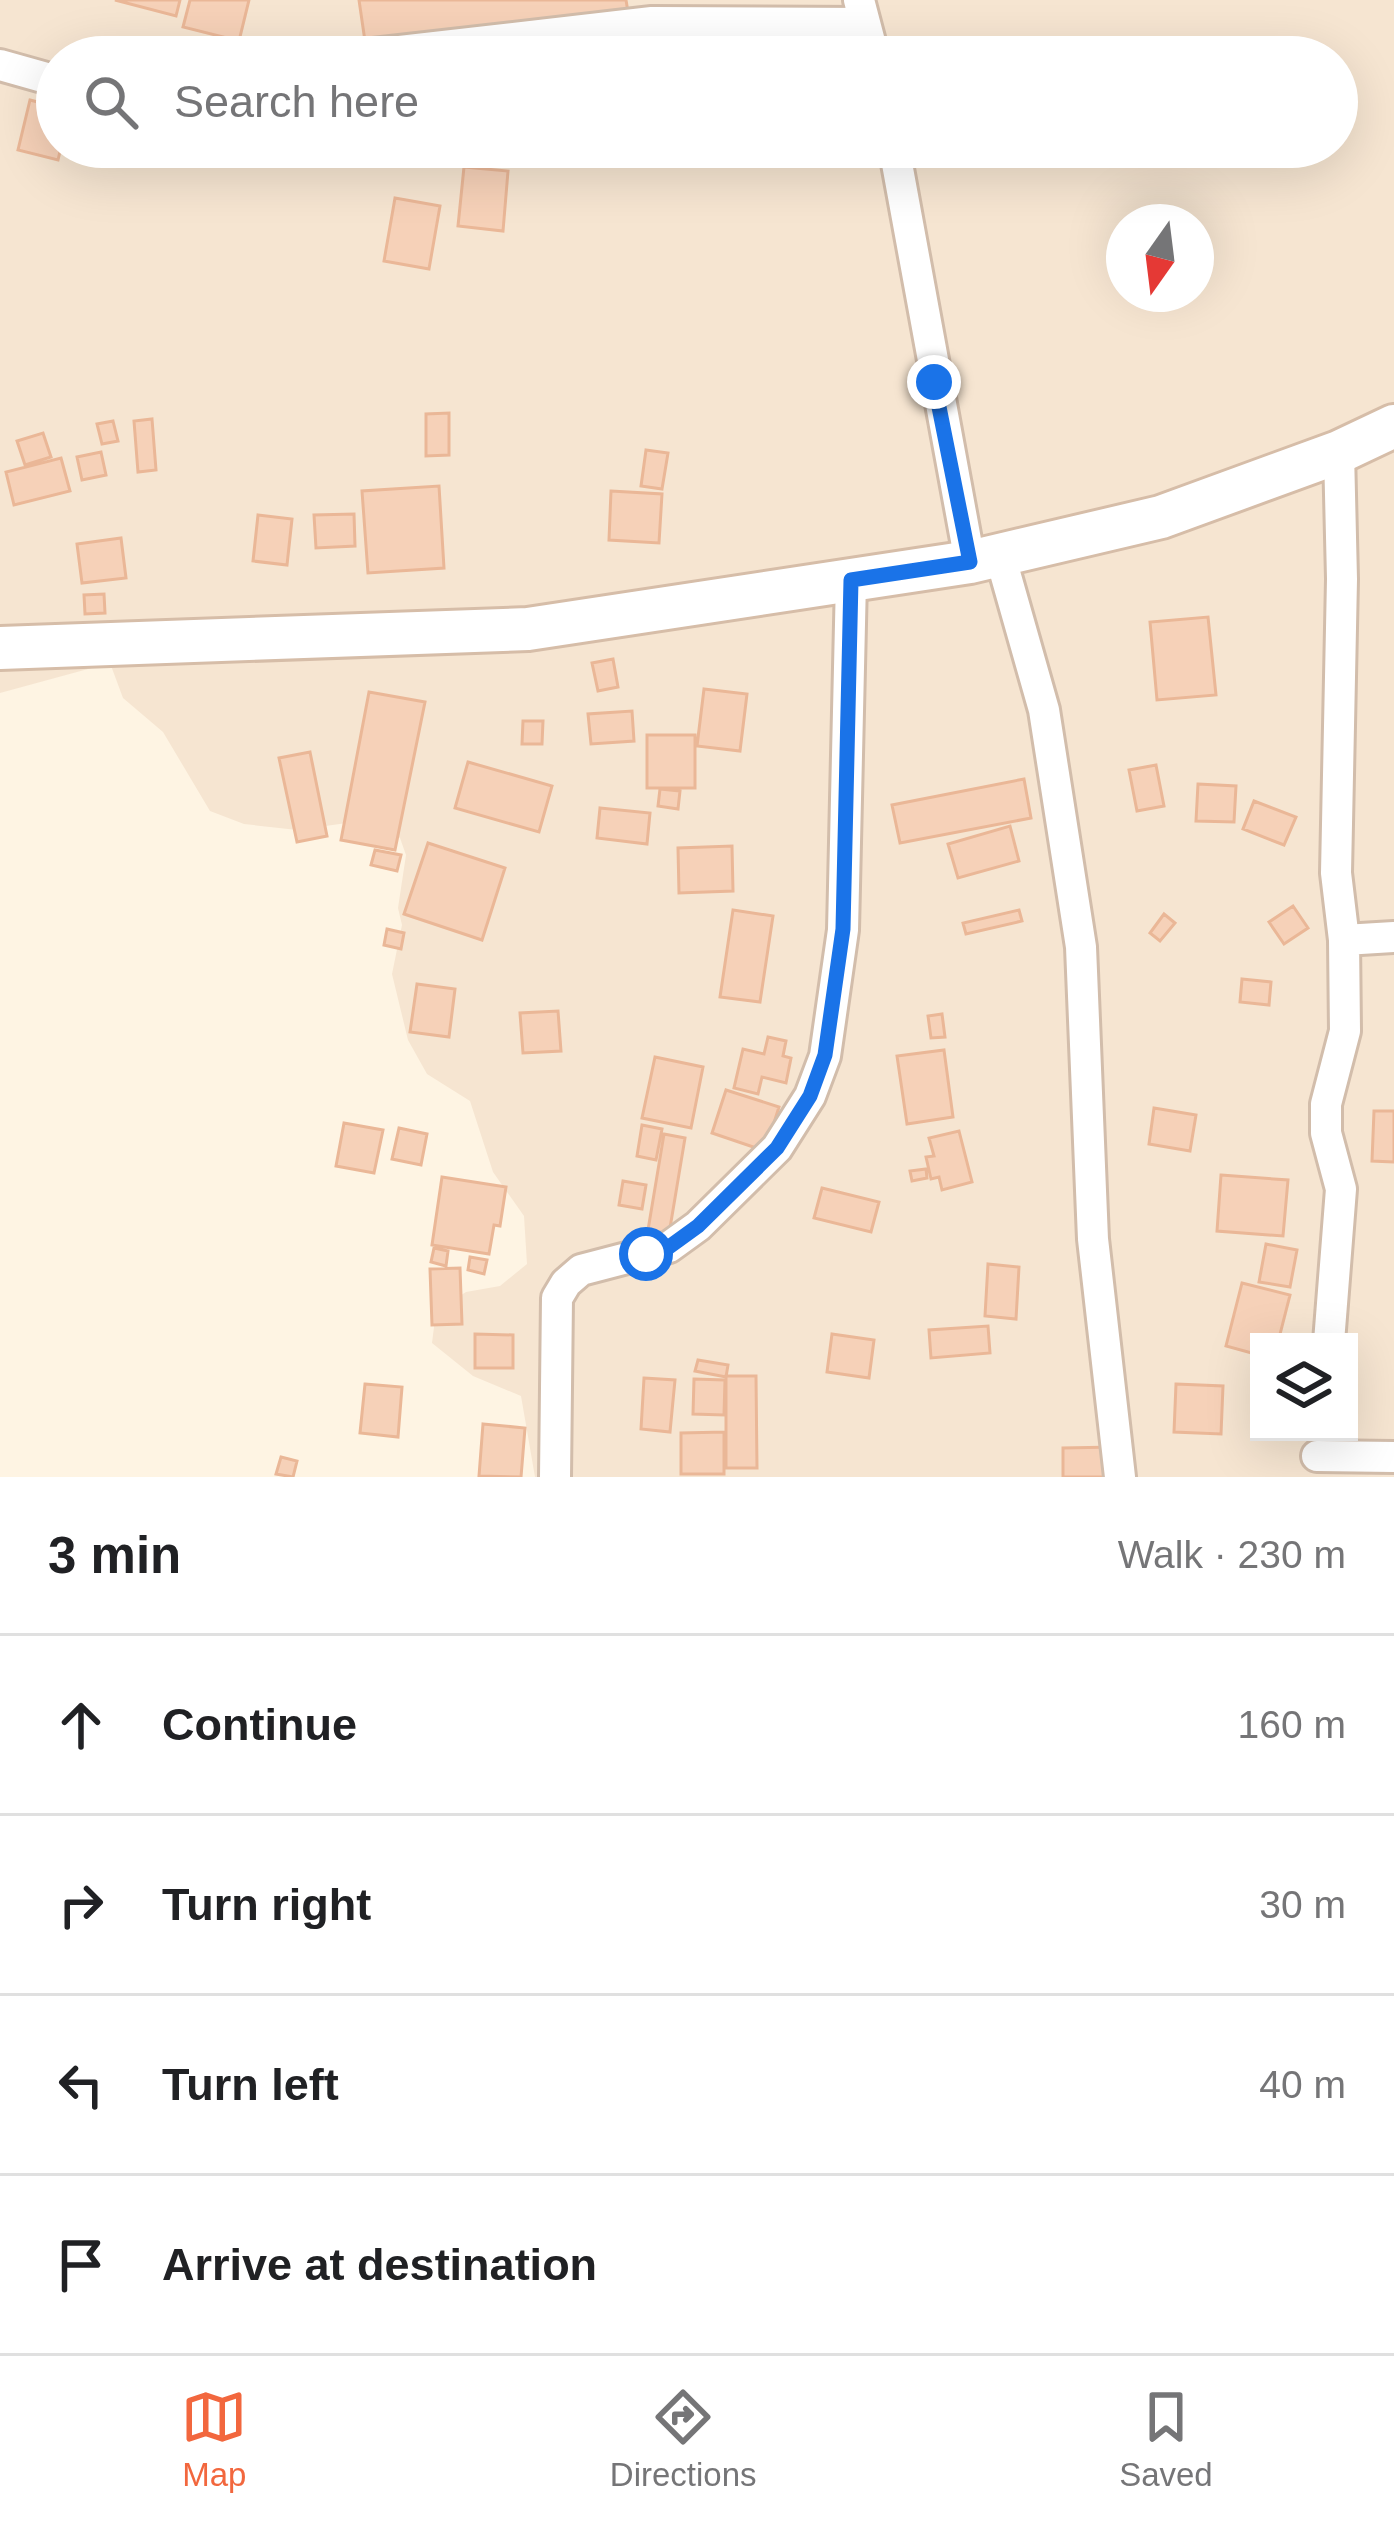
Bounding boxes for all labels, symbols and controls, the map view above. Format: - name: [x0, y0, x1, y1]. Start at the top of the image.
- search box: [36, 36, 1358, 168]
- icon: search: [78, 69, 144, 135]
- text: Search here: [174, 76, 419, 127]
- north arrow: [1106, 204, 1214, 312]
- route end: [907, 355, 961, 409]
- route start: [619, 1227, 673, 1281]
- map controls: [1250, 1333, 1358, 1441]
- button: layers: [1250, 1333, 1358, 1441]
- text: 3 min: [48, 1527, 181, 1584]
- text: Walk · 230 m: [1118, 1533, 1346, 1576]
- icon: ahead: [48, 1692, 114, 1758]
- text: Continue: [162, 1699, 357, 1750]
- text: 160 m: [1238, 1703, 1346, 1746]
- icon: right: [48, 1872, 114, 1938]
- text: Turn right: [162, 1879, 371, 1930]
- text: 30 m: [1259, 1883, 1346, 1926]
- icon: left: [48, 2052, 114, 2118]
- text: Turn left: [162, 2059, 339, 2110]
- text: 40 m: [1259, 2063, 1346, 2106]
- icon: arrive: [48, 2232, 114, 2298]
- text: Arrive at destination: [162, 2239, 597, 2290]
- tab: Map: [181, 2384, 247, 2494]
- tab: Directions: [610, 2384, 757, 2494]
- tab: Saved: [1119, 2384, 1213, 2494]

